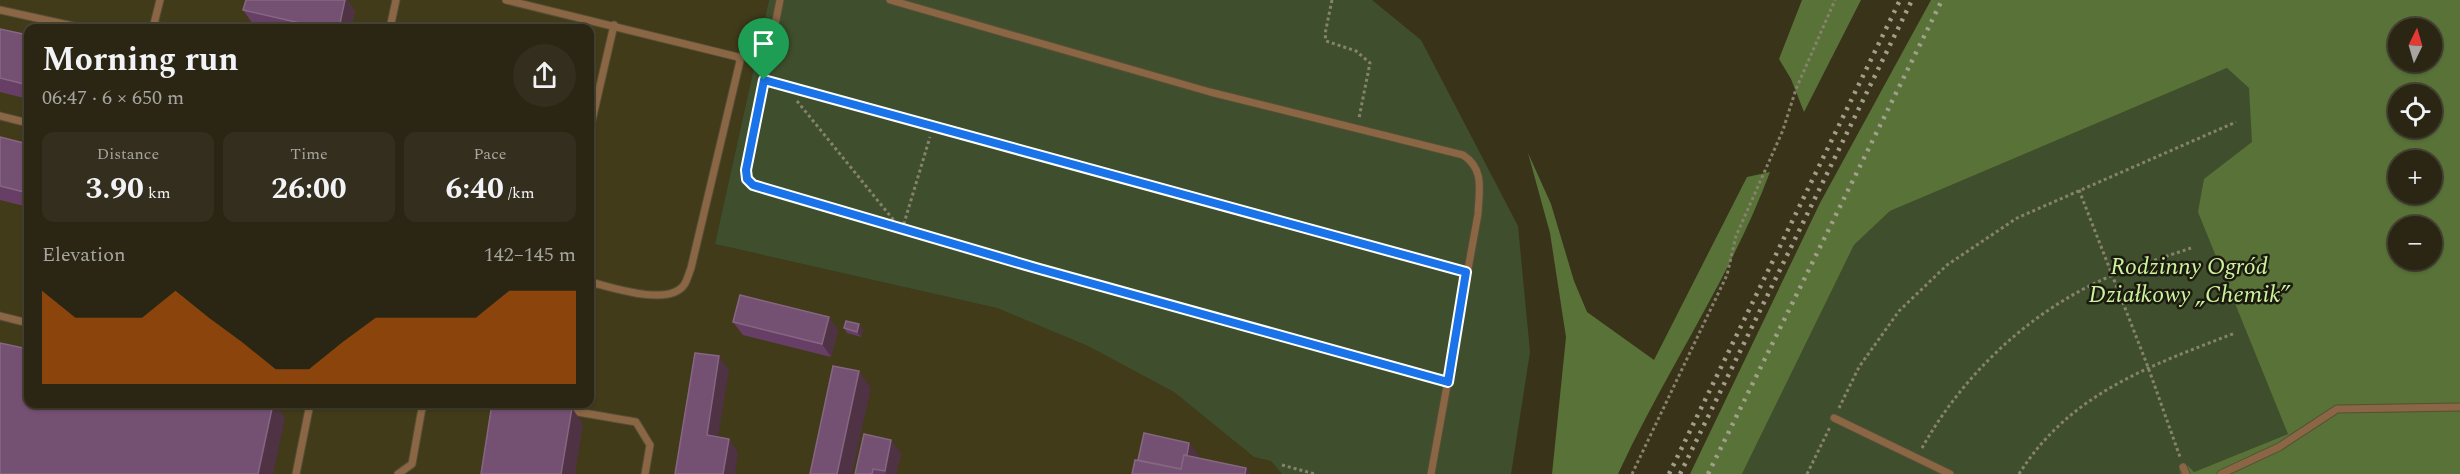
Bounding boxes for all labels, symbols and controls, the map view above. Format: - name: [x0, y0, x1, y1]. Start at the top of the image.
- pin: [738, 18, 789, 80]
- north arrow: [2388, 18, 2442, 72]
- map controls: [2388, 18, 2442, 270]
- icon: arrive: [747, 27, 780, 60]
- text: Morning run: [42, 35, 239, 85]
- button: share: [513, 44, 576, 107]
- text: 06:47 · 6 × 650 m: [42, 83, 184, 113]
- button: locate: [2388, 84, 2442, 138]
- text: Distance: [97, 142, 159, 166]
- text: Time: [290, 142, 328, 166]
- text: Pace: [473, 142, 507, 166]
- button: +: [2388, 150, 2442, 204]
- text: 3.90: [85, 166, 144, 212]
- text: 26:00: [271, 166, 347, 212]
- text: 6:40: [445, 166, 504, 212]
- text: km: [144, 181, 171, 205]
- text: /km: [504, 181, 535, 205]
- button: −: [2388, 216, 2442, 270]
- text: Elevation: [42, 240, 126, 270]
- text: 142–145 m: [484, 240, 576, 270]
- park label: Rodzinny Ogród Działkowy „Chemik”: [2088, 249, 2292, 313]

